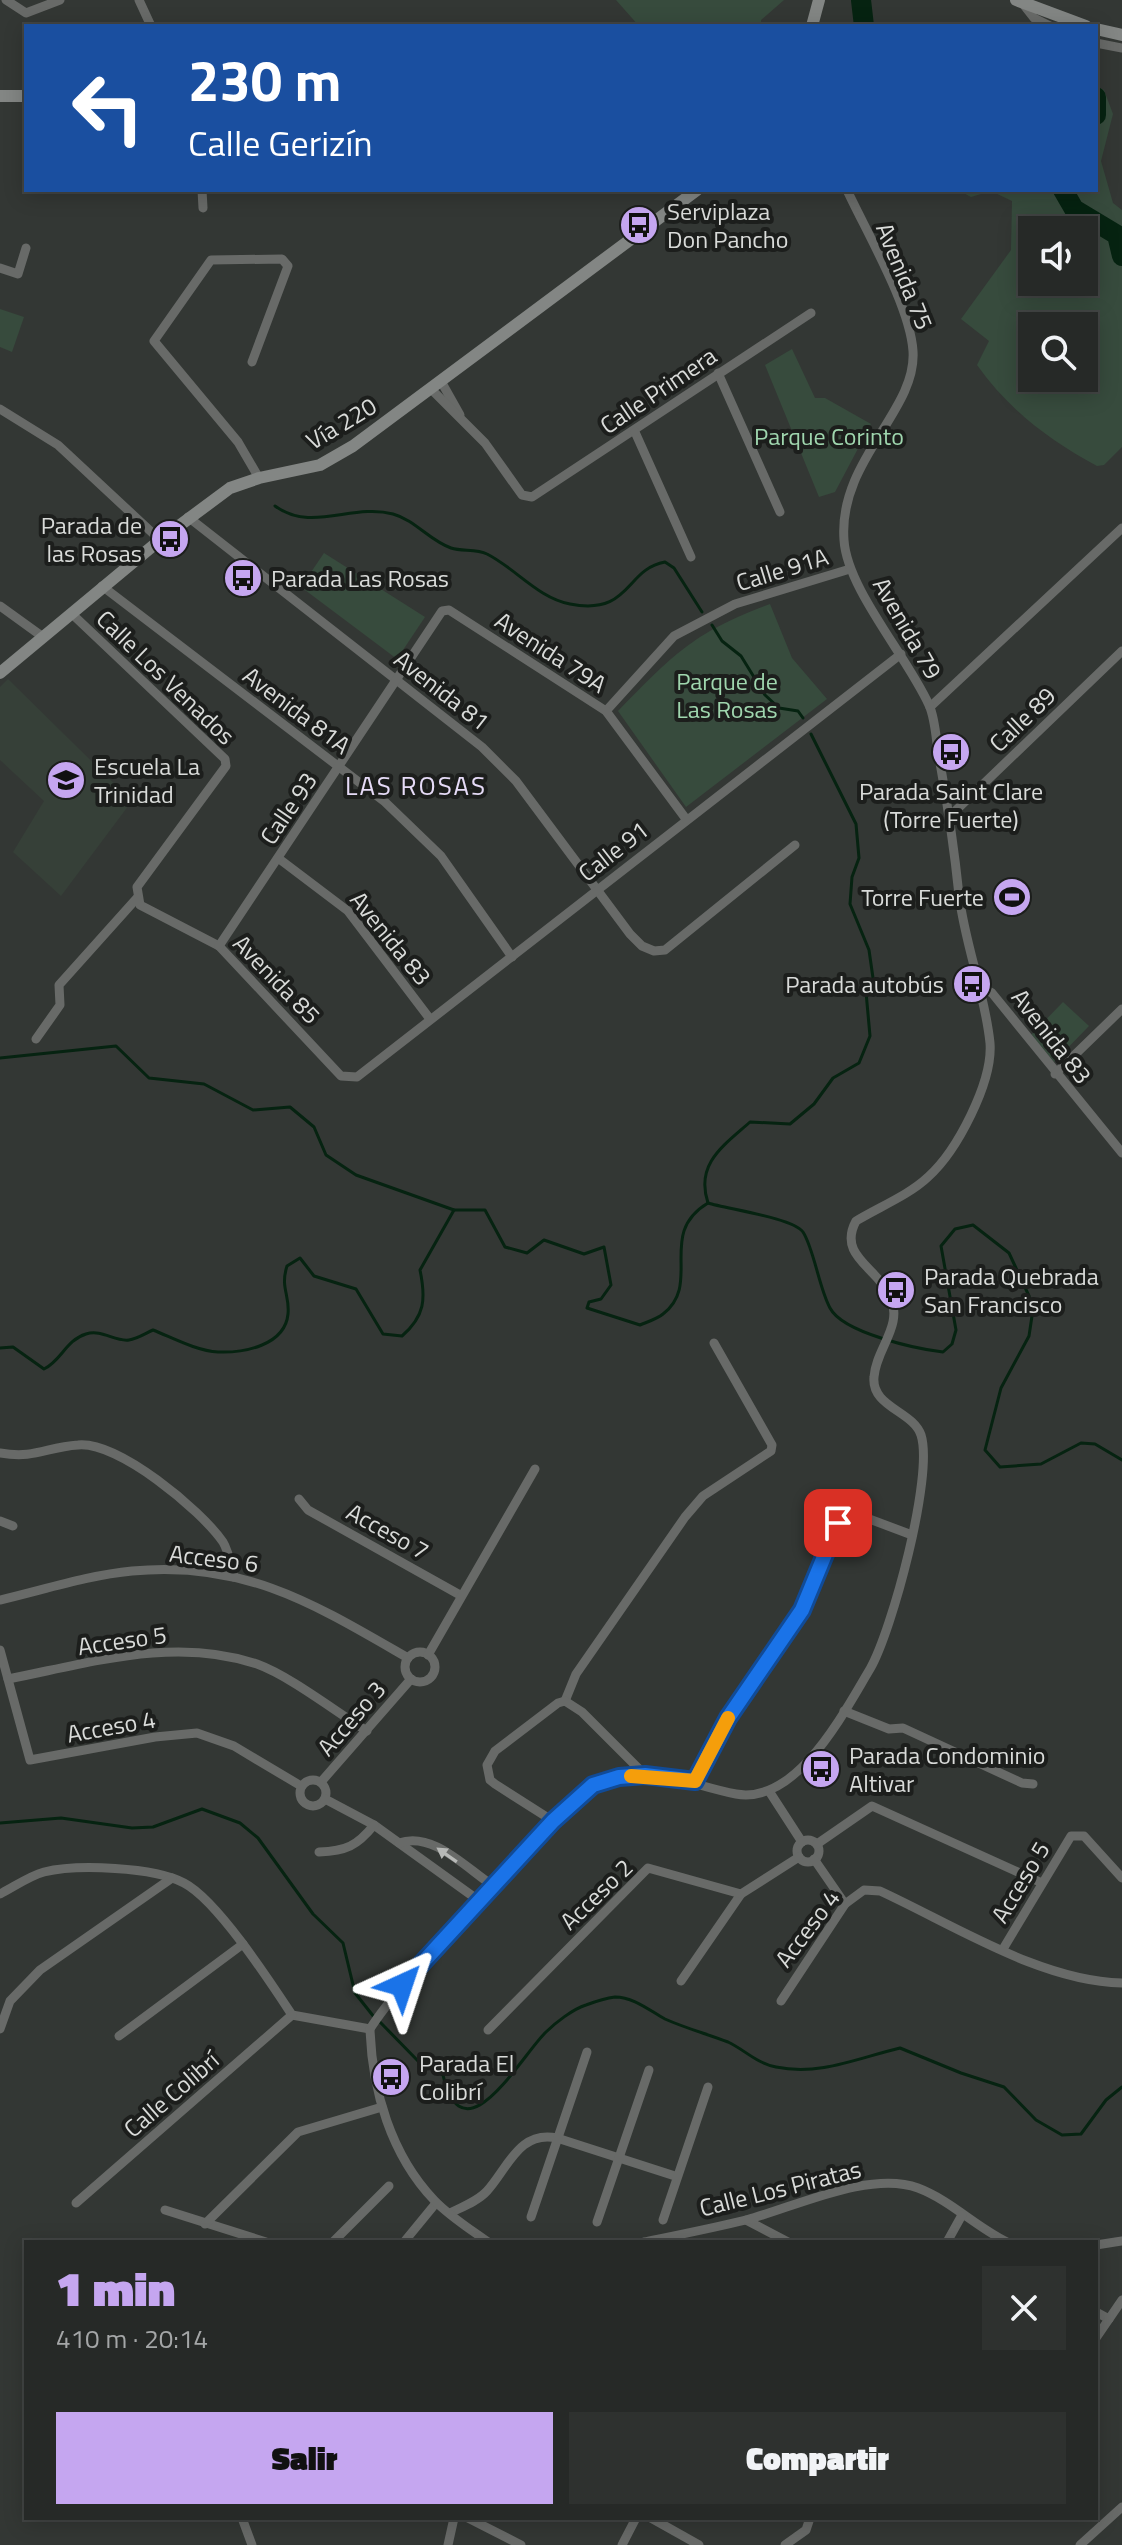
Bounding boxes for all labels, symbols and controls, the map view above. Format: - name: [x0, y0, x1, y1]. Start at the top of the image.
- text: 230 m: [188, 38, 341, 123]
- icon: left: [56, 56, 160, 160]
- text: Calle Gerizín: [188, 115, 373, 170]
- place label: Serviplaza Don Pancho: [667, 193, 788, 257]
- bus stop icon: Serviplaza Don Pancho: [618, 204, 660, 246]
- map controls: [1018, 216, 1098, 392]
- button: sound: [1018, 216, 1098, 296]
- street label: Avenida 75: [867, 217, 943, 335]
- button: search: [1018, 312, 1098, 392]
- street label: Calle Primera: [592, 338, 724, 442]
- street label: Vía 220: [299, 388, 383, 458]
- park label: Parque Corinto: [754, 418, 904, 454]
- place label: Parada de las Rosas: [41, 507, 142, 571]
- bus stop icon: Parada de las Rosas: [149, 518, 191, 560]
- street label: Calle 91A: [731, 538, 833, 600]
- bus stop icon: Parada Las Rosas: [222, 557, 264, 599]
- place label: Parada Las Rosas: [271, 560, 449, 596]
- street label: Avenida 79: [864, 570, 952, 686]
- street label: Calle Los Venados: [88, 601, 244, 753]
- street label: Avenida 79A: [488, 602, 614, 702]
- street label: Avenida 81: [387, 641, 497, 739]
- street label: Avenida 81A: [236, 658, 358, 762]
- park label: Parque de Las Rosas: [676, 663, 778, 727]
- street label: Calle 89: [981, 678, 1063, 760]
- bus stop icon: Parada Saint Clare (Torre Fuerte): [930, 731, 972, 773]
- place label: Escuela La Trinidad: [94, 748, 200, 812]
- school or university icon: Escuela La Trinidad: [45, 759, 87, 801]
- street label: Calle 93: [251, 765, 325, 851]
- district label: LAS ROSAS: [345, 766, 487, 805]
- place label: Parada Saint Clare (Torre Fuerte): [859, 773, 1043, 837]
- street label: Calle 91: [570, 812, 656, 890]
- sports icon: Torre Fuerte: [991, 876, 1033, 918]
- place label: Torre Fuerte: [861, 879, 984, 915]
- street label: Avenida 83: [342, 883, 440, 993]
- street label: Avenida 85: [225, 926, 329, 1032]
- bus stop icon: Parada autobús: [951, 963, 993, 1005]
- place label: Parada autobús: [785, 966, 944, 1002]
- street label: Avenida 83: [1003, 981, 1101, 1091]
- place label: Parada Quebrada San Francisco: [924, 1258, 1099, 1322]
- bus stop icon: Parada Quebrada San Francisco: [875, 1269, 917, 1311]
- pin: [804, 1489, 872, 1557]
- street label: Acceso 7: [340, 1494, 436, 1568]
- icon: arrive: [816, 1501, 860, 1545]
- street label: Acceso 6: [167, 1535, 261, 1581]
- street label: Acceso 5: [75, 1616, 169, 1664]
- street label: Acceso 3: [308, 1672, 394, 1764]
- street label: Acceso 4: [64, 1701, 158, 1751]
- place label: Parada Condominio Altivar: [849, 1737, 1045, 1801]
- bus stop icon: Parada Condominio Altivar: [800, 1748, 842, 1790]
- street label: Acceso 5: [982, 1834, 1058, 1930]
- one-way arrow: [437, 1848, 458, 1863]
- street label: Acceso 2: [551, 1850, 641, 1938]
- street label: Acceso 4: [766, 1881, 848, 1975]
- position arrow: [360, 1943, 444, 2027]
- street label: Calle Colibrí: [115, 2041, 228, 2146]
- place label: Parada El Colibrí: [419, 2045, 514, 2109]
- bus stop icon: Parada El Colibrí: [370, 2056, 412, 2098]
- street label: Calle Los Piratas: [695, 2151, 865, 2225]
- text: 1 min: [56, 2252, 175, 2325]
- button: close: [982, 2266, 1066, 2350]
- text: 410 m · 20:14: [56, 2319, 208, 2358]
- button: Salir: [56, 2412, 553, 2504]
- button: Compartir: [569, 2412, 1066, 2504]

